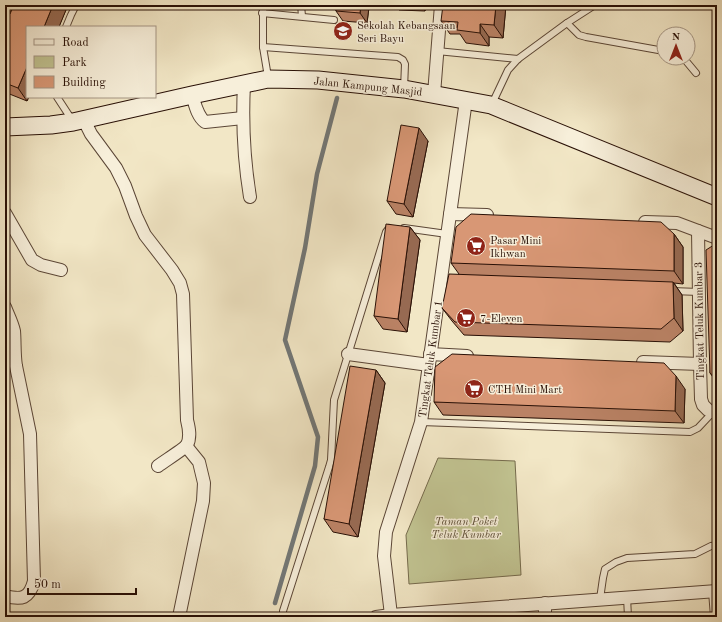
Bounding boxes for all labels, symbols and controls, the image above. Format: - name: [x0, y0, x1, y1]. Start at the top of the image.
- school or university icon: Sekolah Kebangsaan Seri Bayu: [332, 20, 354, 42]
- place label: Sekolah Kebangsaan Seri Bayu: [357, 21, 455, 45]
- legend: [26, 26, 156, 98]
- north arrow: [656, 26, 696, 66]
- text: N: [672, 32, 681, 43]
- text: Road: [62, 37, 89, 49]
- text: Park: [62, 57, 87, 69]
- street label: Jalan Kampung Masjid: [313, 76, 423, 99]
- text: Building: [62, 77, 106, 89]
- supermarket icon: Pasar Mini Ikhwan: [465, 235, 487, 257]
- place label: Pasar Mini Ikhwan: [490, 236, 541, 260]
- street label: Tingkat Teluk Kumbar 3: [694, 262, 707, 380]
- street label: Tingkat Teluk Kumbar 1: [418, 300, 445, 419]
- supermarket icon: 7-Eleven: [455, 307, 477, 329]
- place label: 7-Eleven: [480, 314, 522, 325]
- supermarket icon: CTH Mini Mart: [463, 378, 485, 400]
- place label: CTH Mini Mart: [488, 385, 562, 396]
- park label: Taman Poket Teluk Kumbar: [431, 517, 501, 541]
- scale bar: [28, 570, 136, 596]
- text: 50 m: [34, 578, 61, 591]

